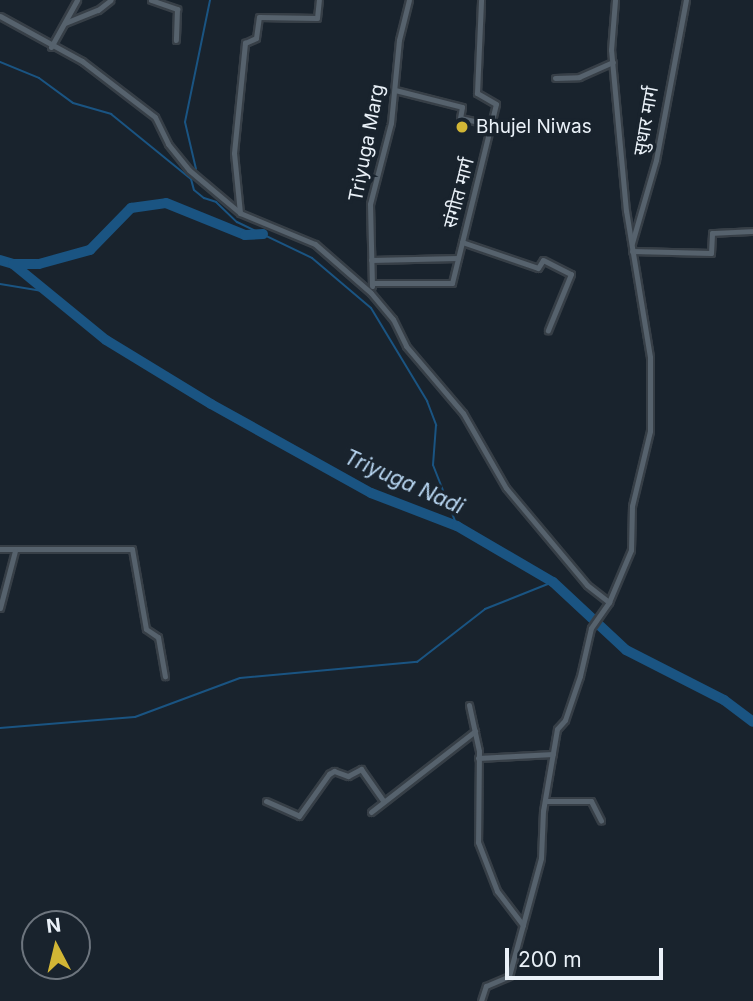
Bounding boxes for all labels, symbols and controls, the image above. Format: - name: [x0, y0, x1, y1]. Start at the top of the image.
- street label: Triyuga Marg: [344, 82, 390, 204]
- street label: सुधार मार्ग: [629, 85, 663, 157]
- place label: Bhujel Niwas: [476, 116, 592, 138]
- marker: Bhujel Niwas: [454, 119, 470, 135]
- street label: संगीत मार्ग: [439, 155, 479, 231]
- water label: Triyuga Nadi: [340, 444, 468, 520]
- north arrow: [21, 910, 91, 980]
- text: N: [45, 913, 62, 938]
- scale bar: [508, 934, 666, 978]
- text: 200 m: [518, 947, 582, 972]

